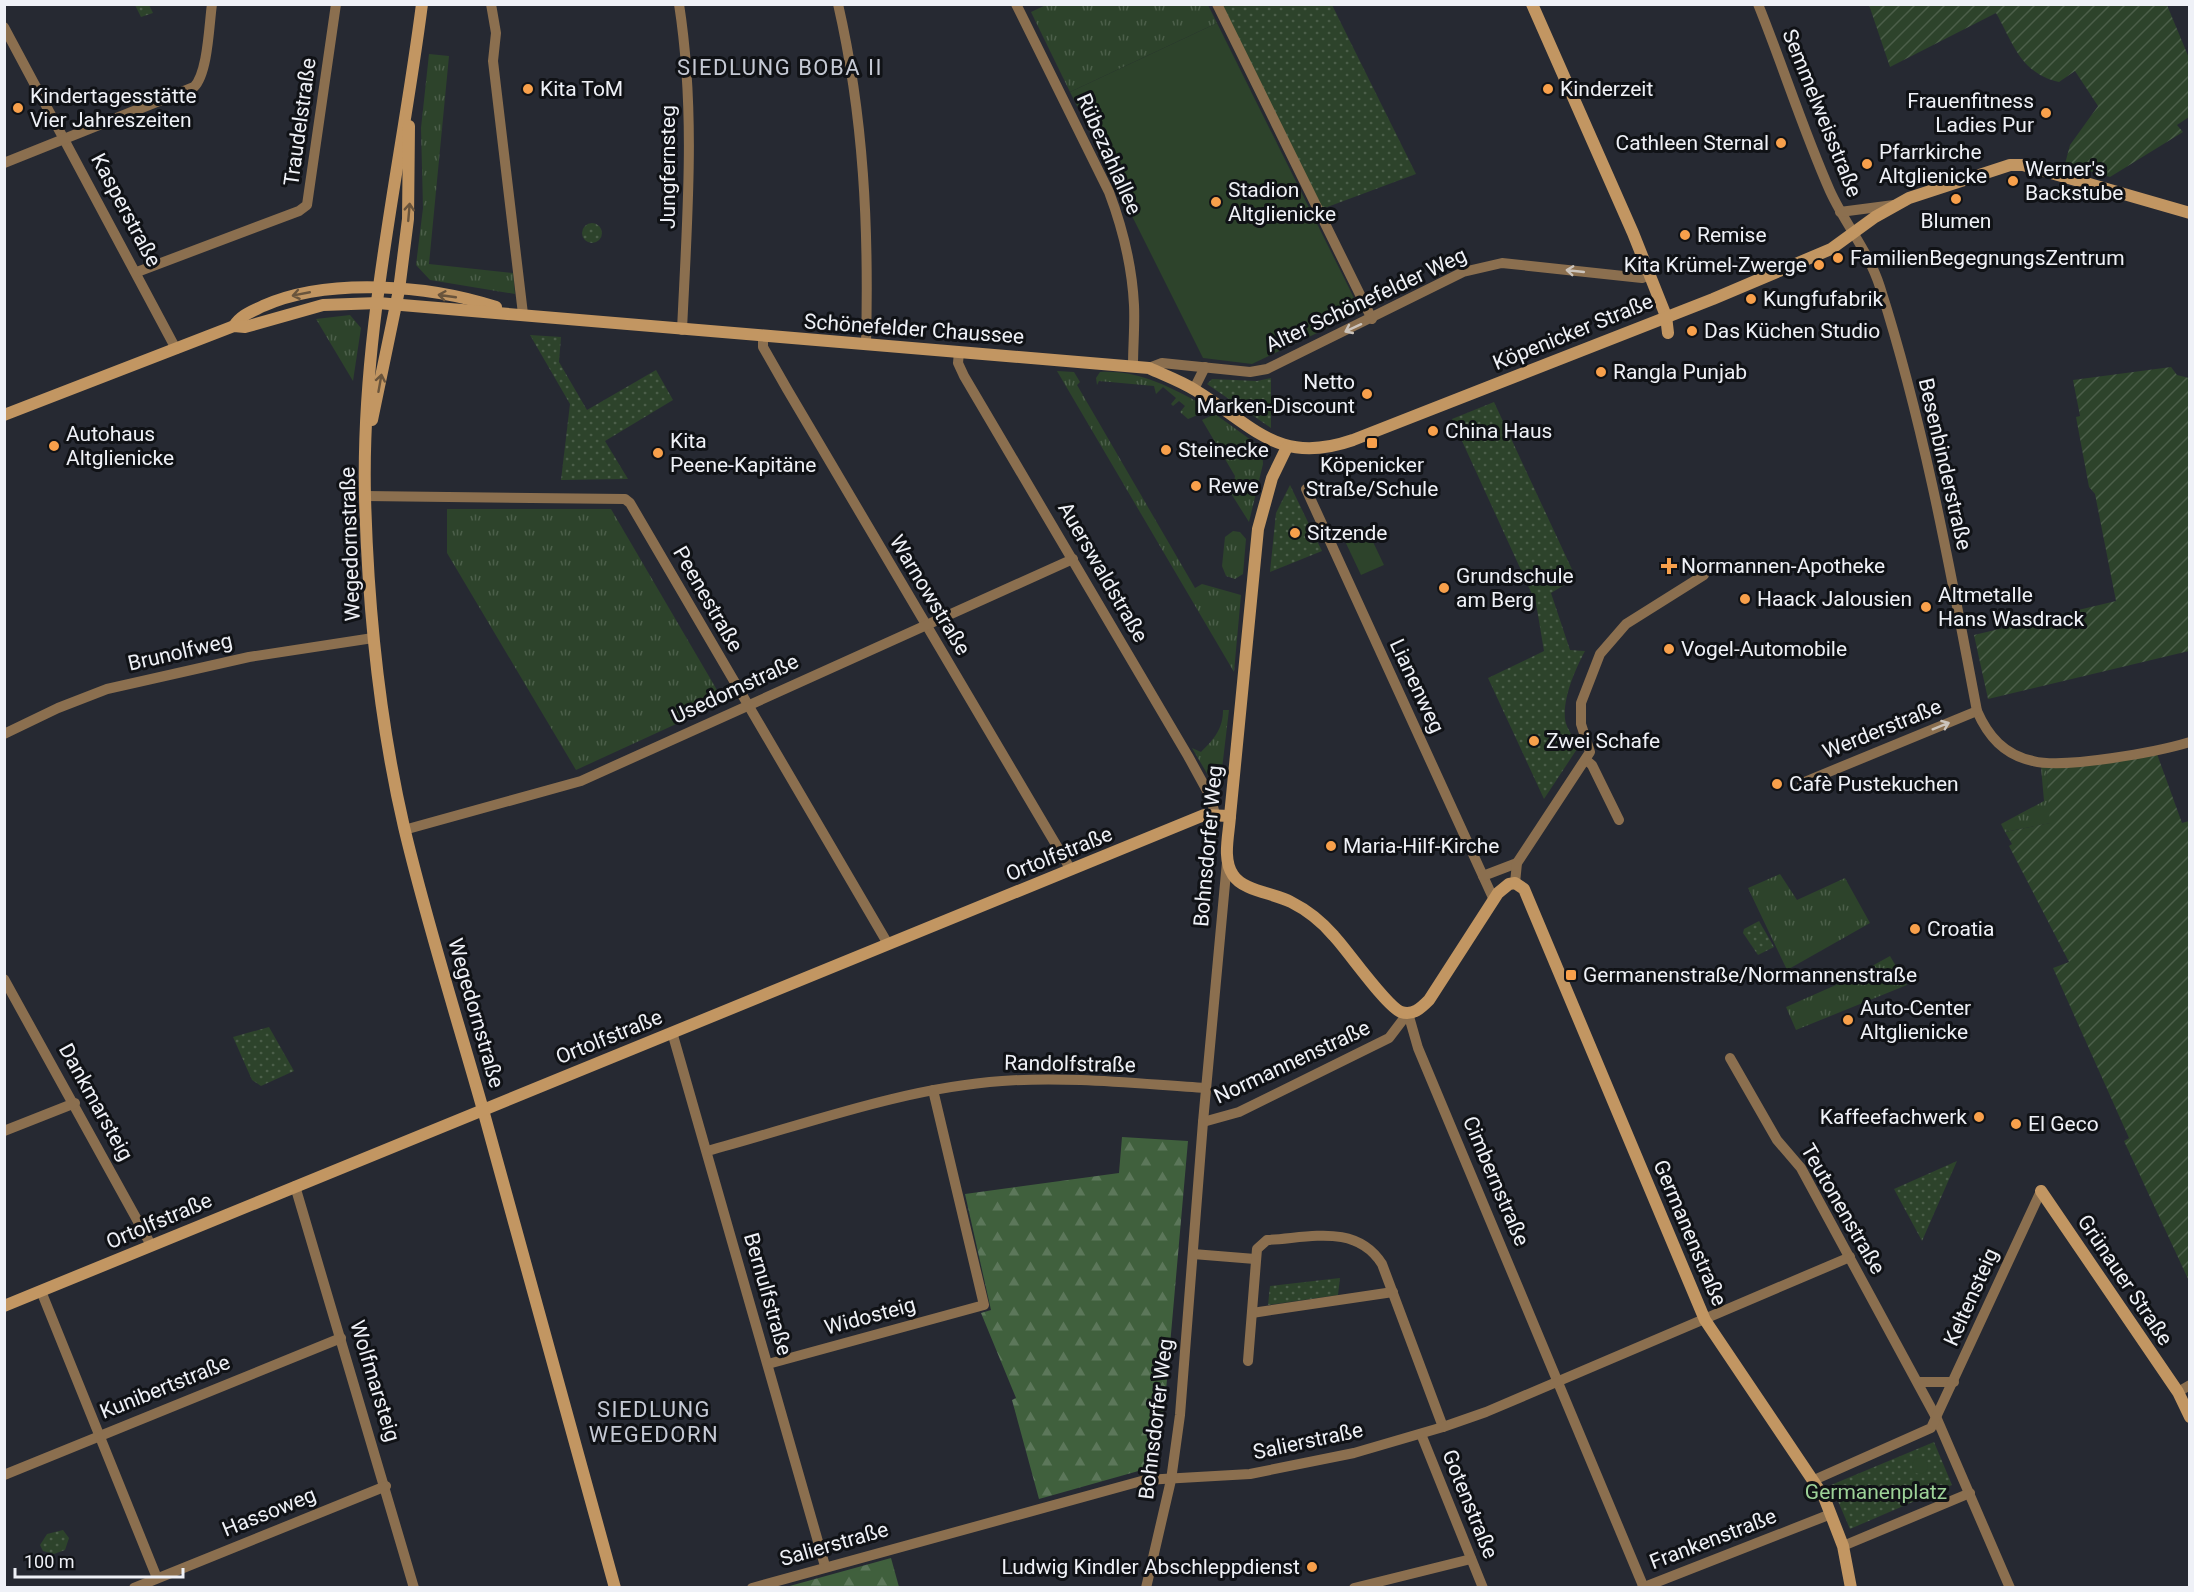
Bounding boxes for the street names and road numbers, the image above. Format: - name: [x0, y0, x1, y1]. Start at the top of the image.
- street label: Semmelweisstraße: [1777, 26, 1867, 200]
- street label: Traudelstraße: [279, 56, 321, 188]
- street label: Rübezahlallee: [1072, 90, 1146, 218]
- street label: Jungfernsteg: [656, 105, 680, 229]
- street label: Kasperstraße: [86, 149, 166, 271]
- street label: Alter Schönefelder Weg: [1262, 243, 1470, 357]
- street label: Köpenicker Straße: [1489, 289, 1657, 375]
- street label: Schönefelder Chaussee: [803, 309, 1025, 349]
- street label: Besenbinderstraße: [1914, 376, 1976, 552]
- street label: Wegedornstraße: [335, 466, 365, 622]
- street label: Auerswaldstraße: [1053, 498, 1153, 646]
- street label: Warnowstraße: [885, 531, 975, 659]
- street label: Peenestraße: [668, 542, 748, 656]
- street label: Brunolfweg: [125, 628, 235, 676]
- street label: Lianenweg: [1385, 635, 1449, 737]
- street label: Usedomstraße: [668, 649, 802, 729]
- street label: Werderstraße: [1819, 694, 1945, 764]
- street label: Bohnsdorfer Weg: [1189, 764, 1227, 928]
- street label: Ortolfstraße: [1002, 822, 1116, 886]
- street label: Wegedornstraße: [443, 935, 509, 1091]
- street label: Ortolfstraße: [552, 1005, 666, 1069]
- street label: Normannenstraße: [1210, 1015, 1374, 1109]
- street label: Dankmarsteig: [54, 1039, 138, 1165]
- street label: Randolfstraße: [1004, 1051, 1136, 1077]
- street label: Cimbernstraße: [1458, 1113, 1534, 1249]
- street label: Teutonenstraße: [1796, 1139, 1890, 1279]
- street label: Germanenstraße: [1648, 1156, 1732, 1310]
- street label: Ortolfstraße: [102, 1188, 216, 1254]
- street label: Grünauer Straße: [2073, 1210, 2177, 1350]
- street label: Bernulfstraße: [739, 1230, 797, 1358]
- street label: Keltensteig: [1939, 1244, 2003, 1350]
- street label: Widosteig: [822, 1292, 918, 1340]
- street label: Wolfmarsteig: [345, 1318, 405, 1444]
- street label: Bohnsdorfer Weg: [1134, 1337, 1178, 1501]
- street label: Kunibertstraße: [96, 1350, 234, 1424]
- street label: Salierstraße: [1251, 1418, 1365, 1464]
- street label: Gotenstraße: [1437, 1446, 1503, 1562]
- street label: Hassoweg: [219, 1482, 319, 1542]
- street label: Frankenstraße: [1646, 1504, 1780, 1574]
- street label: Salierstraße: [777, 1517, 891, 1571]

